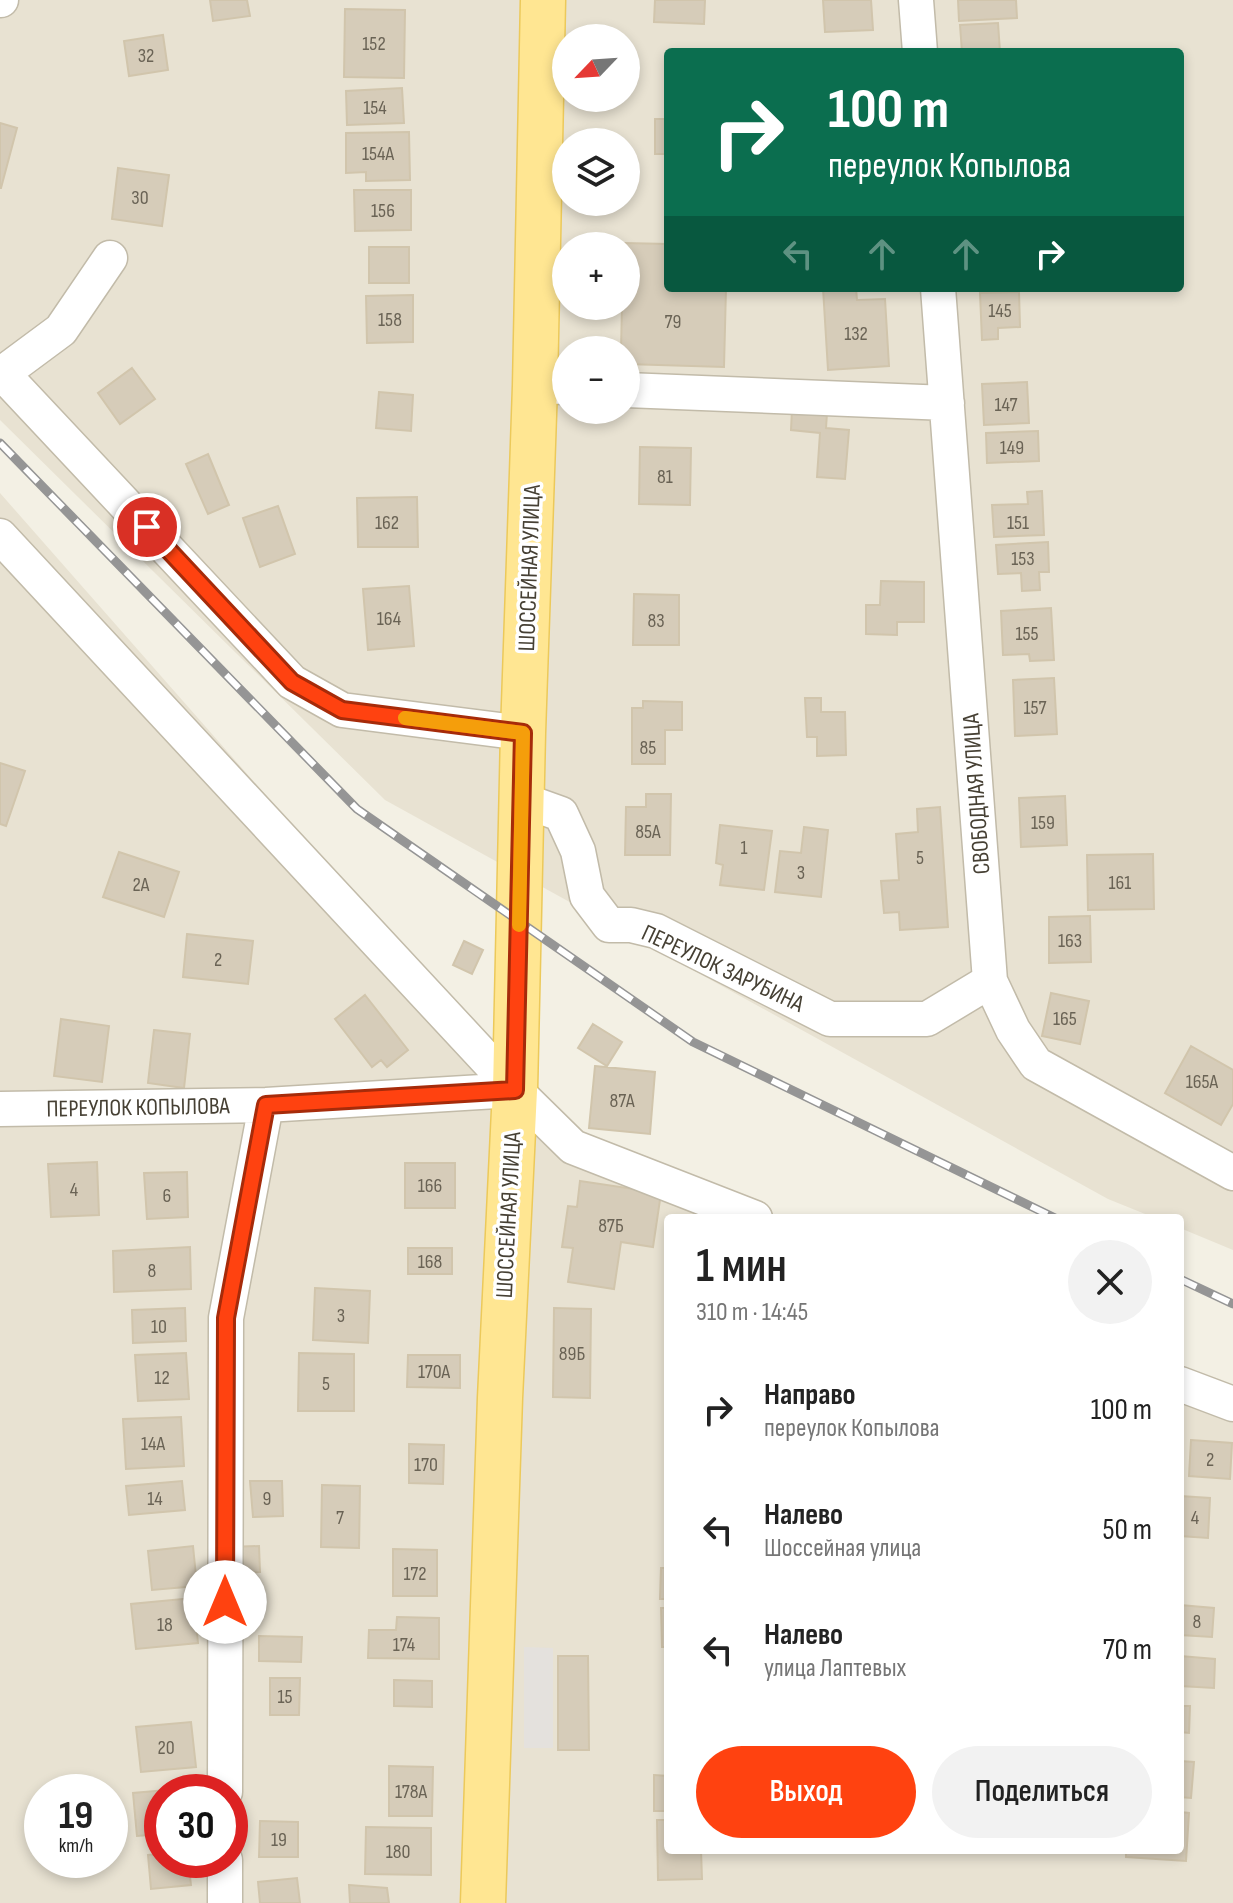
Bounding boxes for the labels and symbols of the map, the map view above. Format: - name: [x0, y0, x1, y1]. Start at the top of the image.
- north arrow: [552, 24, 640, 112]
- house number: 152: [362, 32, 386, 56]
- house number: 32: [138, 44, 154, 68]
- house number: 154: [363, 96, 387, 120]
- house number: 154А: [362, 142, 394, 166]
- house number: 30: [131, 186, 149, 210]
- house number: 156: [371, 199, 395, 223]
- house number: 145: [988, 299, 1012, 323]
- house number: 158: [378, 308, 402, 332]
- house number: 79: [665, 310, 681, 334]
- house number: 132: [844, 322, 868, 346]
- house number: 147: [994, 393, 1018, 417]
- house number: 149: [1000, 436, 1024, 460]
- house number: 81: [657, 465, 673, 489]
- street label: ШОССЕЙНАЯ УЛИЦА: [512, 484, 547, 652]
- pin: [113, 493, 181, 561]
- house number: 162: [375, 511, 399, 535]
- house number: 151: [1007, 511, 1029, 535]
- house number: 153: [1011, 547, 1035, 571]
- house number: 164: [377, 607, 401, 631]
- house number: 83: [647, 609, 665, 633]
- house number: 155: [1015, 622, 1039, 646]
- house number: 157: [1024, 696, 1046, 720]
- street label: СВОБОДНАЯ УЛИЦА: [956, 712, 997, 875]
- house number: 85: [640, 736, 656, 760]
- house number: 159: [1031, 811, 1055, 835]
- house number: 85А: [635, 820, 661, 844]
- house number: 1: [741, 836, 748, 860]
- house number: 5: [916, 846, 924, 870]
- house number: 3: [797, 861, 805, 885]
- house number: 161: [1109, 871, 1131, 895]
- house number: 2А: [133, 873, 150, 897]
- street label: ПЕРЕУЛОК ЗАРУБИНА: [637, 918, 809, 1019]
- house number: 163: [1058, 929, 1082, 953]
- house number: 2: [214, 948, 222, 972]
- house number: 165: [1053, 1007, 1077, 1031]
- house number: 165А: [1186, 1070, 1219, 1094]
- house number: 87А: [610, 1089, 635, 1113]
- street label: ПЕРЕУЛОК КОПЫЛОВА: [46, 1091, 231, 1124]
- street label: ШОССЕЙНАЯ УЛИЦА: [490, 1130, 527, 1299]
- house number: 166: [418, 1174, 442, 1198]
- house number: 4: [70, 1178, 78, 1202]
- house number: 6: [163, 1184, 171, 1208]
- house number: 87Б: [598, 1214, 624, 1238]
- house number: 168: [418, 1250, 442, 1274]
- house number: 8: [148, 1259, 156, 1283]
- house number: 3: [337, 1304, 345, 1328]
- house number: 10: [151, 1315, 167, 1339]
- house number: 89Б: [559, 1342, 585, 1366]
- house number: 170А: [418, 1360, 451, 1384]
- house number: 12: [154, 1366, 170, 1390]
- house number: 5: [322, 1372, 330, 1396]
- house number: 14А: [141, 1432, 165, 1456]
- house number: 2: [1206, 1448, 1214, 1472]
- house number: 170: [414, 1453, 438, 1477]
- house number: 14: [147, 1487, 163, 1511]
- house number: 9: [263, 1487, 271, 1511]
- house number: 7: [336, 1506, 344, 1530]
- house number: 4: [1191, 1506, 1199, 1530]
- position arrow: [183, 1560, 267, 1644]
- house number: 172: [403, 1562, 427, 1586]
- house number: 8: [1193, 1610, 1201, 1634]
- house number: 18: [157, 1613, 173, 1637]
- house number: 174: [393, 1633, 415, 1657]
- house number: 15: [277, 1685, 293, 1709]
- house number: 20: [157, 1736, 175, 1760]
- speed limit sign: 30: [144, 1774, 248, 1878]
- house number: 178А: [395, 1780, 428, 1804]
- house number: 19: [271, 1828, 287, 1852]
- house number: 180: [386, 1840, 410, 1864]

